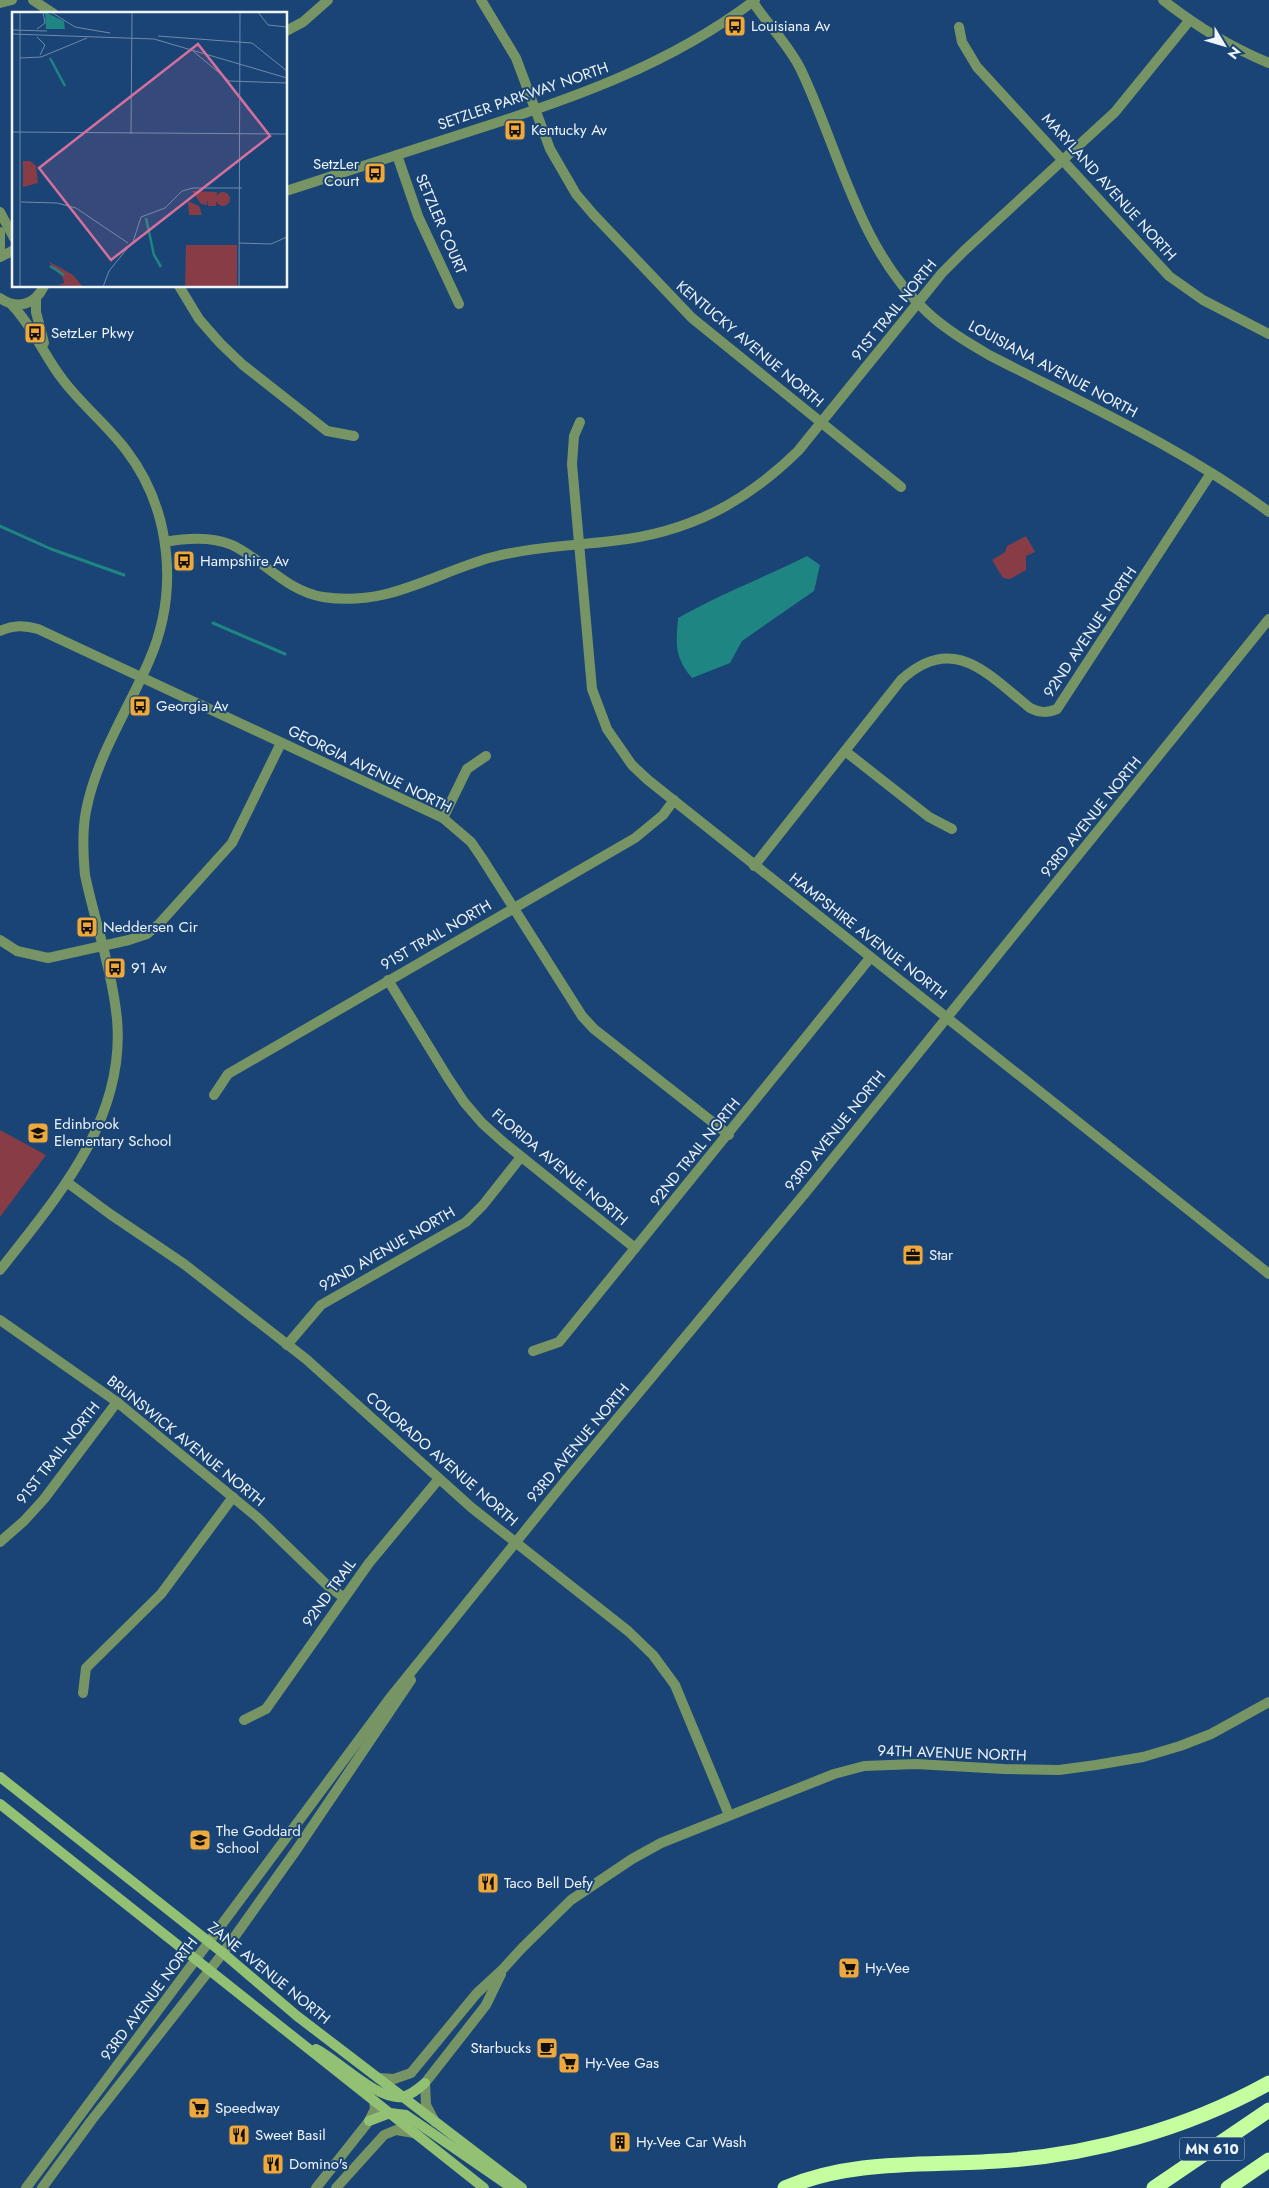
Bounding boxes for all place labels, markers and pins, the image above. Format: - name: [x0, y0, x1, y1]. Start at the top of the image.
- bus stop icon: Louisiana Av: [723, 14, 747, 38]
- place label: Louisiana Av: [751, 15, 831, 37]
- bus stop icon: Kentucky Av: [503, 118, 527, 142]
- place label: Kentucky Av: [531, 119, 607, 141]
- place label: SetzLer Court: [313, 153, 360, 192]
- bus stop icon: SetzLer Court: [363, 161, 387, 185]
- bus stop icon: SetzLer Pkwy: [23, 321, 47, 345]
- place label: SetzLer Pkwy: [51, 322, 134, 344]
- bus stop icon: Hampshire Av: [172, 549, 196, 573]
- place label: Hampshire Av: [200, 550, 289, 572]
- bus stop icon: Georgia Av: [128, 694, 152, 718]
- place label: Georgia Av: [156, 695, 229, 717]
- bus stop icon: Neddersen Cir: [75, 915, 99, 939]
- place label: Neddersen Cir: [103, 916, 199, 938]
- bus stop icon: 91 Av: [103, 956, 127, 980]
- place label: 91 Av: [131, 957, 167, 979]
- place label: Edinbrook Elementary School: [54, 1113, 171, 1152]
- school or university icon: Edinbrook Elementary School: [26, 1121, 50, 1145]
- office icon: Star: [901, 1243, 925, 1267]
- place label: Star: [929, 1244, 954, 1266]
- place label: The Goddard School: [216, 1820, 301, 1859]
- school or university icon: The Goddard School: [188, 1828, 212, 1852]
- restaurant icon: Taco Bell Defy: [476, 1871, 500, 1895]
- place label: Taco Bell Defy: [504, 1872, 593, 1894]
- supermarket icon: Hy-Vee: [837, 1956, 861, 1980]
- place label: Hy-Vee: [865, 1957, 910, 1979]
- cafe icon: Starbucks: [535, 2036, 559, 2060]
- place label: Starbucks: [471, 2037, 531, 2059]
- supermarket icon: Hy-Vee Gas: [557, 2051, 581, 2075]
- place label: Hy-Vee Gas: [585, 2052, 659, 2074]
- supermarket icon: Speedway: [187, 2096, 211, 2120]
- place label: Speedway: [215, 2097, 280, 2119]
- restaurant icon: Sweet Basil: [227, 2123, 251, 2147]
- place label: Sweet Basil: [255, 2124, 326, 2146]
- building icon: Hy-Vee Car Wash: [608, 2130, 632, 2154]
- place label: Hy-Vee Car Wash: [636, 2131, 747, 2153]
- restaurant icon: Domino's: [261, 2152, 285, 2176]
- place label: Domino's: [289, 2153, 347, 2175]

